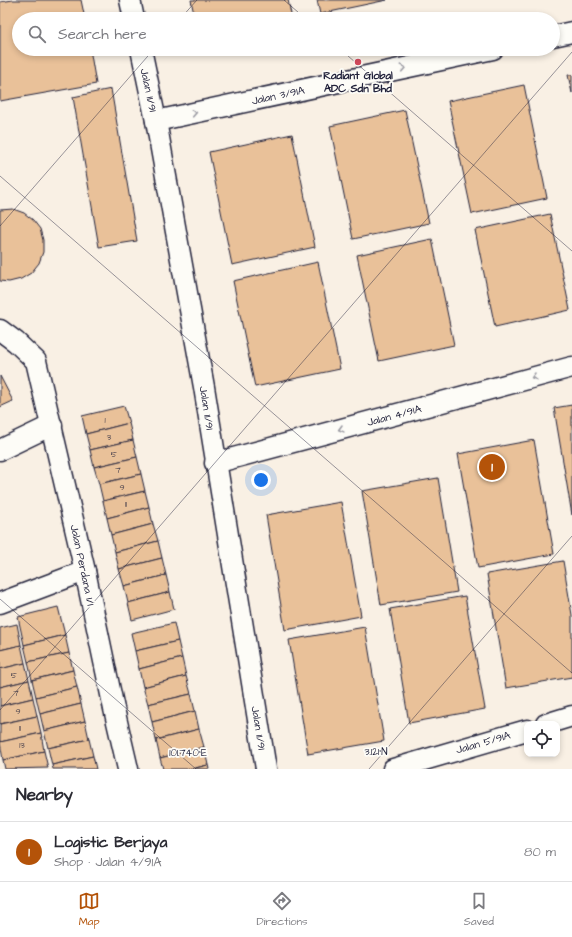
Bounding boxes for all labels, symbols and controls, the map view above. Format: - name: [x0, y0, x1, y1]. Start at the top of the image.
- search box: [12, 12, 560, 56]
- icon: search: [26, 23, 48, 45]
- text: Search here: [58, 24, 147, 45]
- marker: Radiant Global ADC Sdn Bhd: [353, 57, 363, 67]
- one-way arrow: [400, 65, 406, 73]
- street label: Jalan 11/91: [137, 67, 161, 114]
- place label: Radiant Global ADC Sdn Bhd: [323, 68, 393, 96]
- street label: Jalan 3/91A: [250, 83, 306, 108]
- one-way arrow: [191, 109, 197, 117]
- one-way arrow: [531, 372, 538, 381]
- street label: Jalan 11/91: [196, 385, 217, 432]
- street label: Jalan 4/91A: [365, 401, 423, 430]
- house number: 1: [104, 414, 106, 427]
- one-way arrow: [338, 424, 345, 433]
- house number: 3: [107, 431, 112, 444]
- house number: 5: [111, 448, 118, 461]
- pin: 1: [479, 452, 505, 482]
- house number: 7: [115, 464, 121, 477]
- your location: [251, 470, 271, 490]
- house number: 9: [119, 481, 125, 494]
- house number: 11: [125, 498, 127, 511]
- street label: Jalan Perdana 1/1: [67, 523, 99, 607]
- house number: 5: [11, 669, 18, 682]
- house number: 7: [13, 687, 19, 700]
- house number: 9: [15, 705, 21, 718]
- street label: Jalan 11/91: [248, 705, 269, 752]
- map controls: [524, 721, 560, 757]
- button: locate: [524, 721, 560, 757]
- house number: 11: [19, 722, 21, 735]
- street label: Jalan 5/91A: [454, 728, 512, 757]
- house number: 13: [19, 739, 25, 752]
- text: 3.121°N: [364, 745, 388, 759]
- text: 101.740°E: [169, 746, 207, 760]
- text: Nearby: [16, 783, 73, 807]
- text: Logistic Berjaya: [54, 832, 167, 853]
- text: 1: [28, 843, 30, 861]
- text: 80 m: [524, 843, 556, 861]
- text: Shop · Jalan 4/91A: [54, 853, 162, 871]
- tab: Map: [78, 890, 100, 929]
- tab: Directions: [256, 890, 308, 929]
- tab: Saved: [464, 890, 494, 929]

